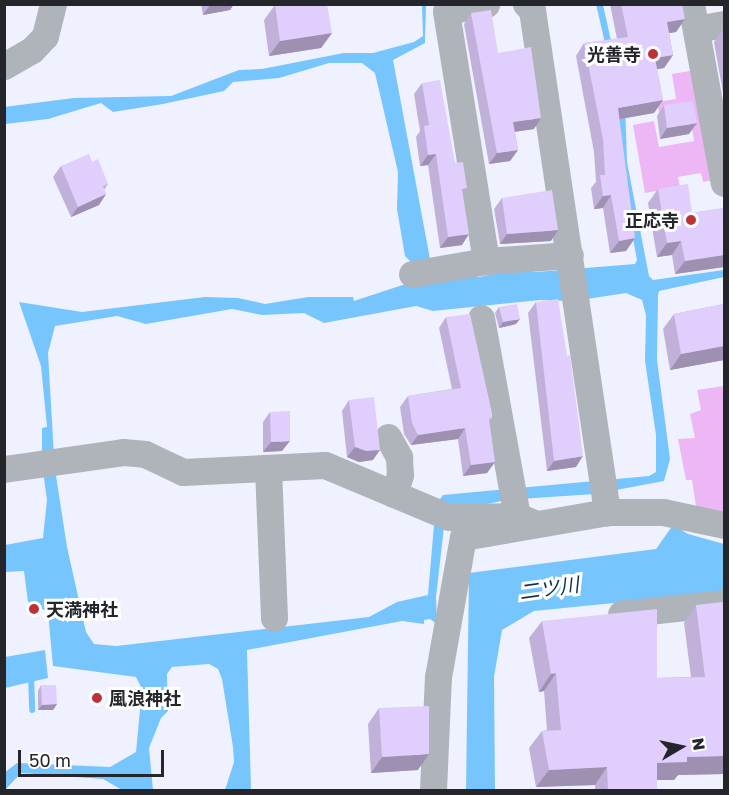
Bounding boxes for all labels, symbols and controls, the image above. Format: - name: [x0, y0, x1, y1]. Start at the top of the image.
- place label: 光善寺: [587, 43, 641, 65]
- marker: 光善寺: [646, 47, 660, 61]
- place label: 正応寺: [625, 209, 679, 231]
- marker: 正応寺: [684, 213, 698, 227]
- water label: 二ツ川: [518, 572, 580, 604]
- place label: 天満神社: [46, 598, 118, 620]
- marker: 天満神社: [27, 602, 41, 616]
- place label: 風浪神社: [109, 687, 181, 709]
- marker: 風浪神社: [90, 691, 104, 705]
- north arrow: [651, 717, 711, 777]
- text: N: [688, 737, 710, 752]
- scale bar: [21, 738, 166, 776]
- text: 50 m: [29, 749, 71, 771]

